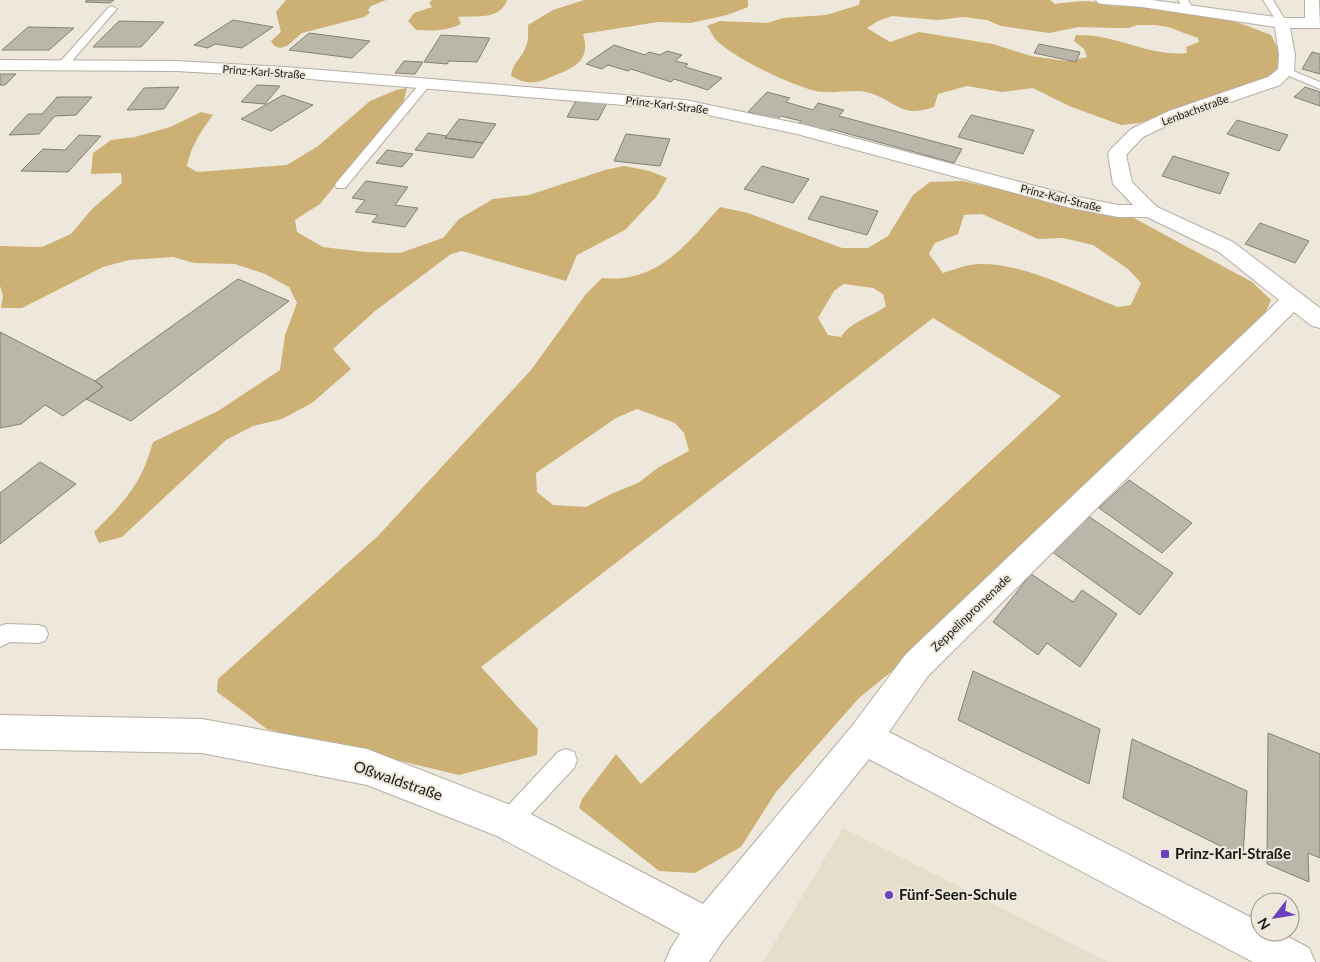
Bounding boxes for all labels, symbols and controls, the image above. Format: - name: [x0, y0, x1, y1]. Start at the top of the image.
- street label: Prinz-Karl-Straße: [222, 62, 306, 81]
- street label: Lenbachstraße: [1159, 91, 1230, 128]
- street label: Prinz-Karl-Straße: [625, 93, 709, 116]
- street label: Prinz-Karl-Straße: [1019, 181, 1103, 214]
- street label: Zeppelinpromenade: [928, 571, 1014, 655]
- street label: Oßwaldstraße: [352, 756, 445, 804]
- place label: Prinz-Karl-Straße: [1175, 844, 1291, 862]
- marker: Prinz-Karl-Straße: [1159, 848, 1171, 860]
- place label: Fünf-Seen-Schule: [899, 885, 1017, 903]
- marker: Fünf-Seen-Schule: [883, 889, 895, 901]
- north arrow: [1250, 892, 1300, 942]
- text: N: [1253, 915, 1273, 933]

